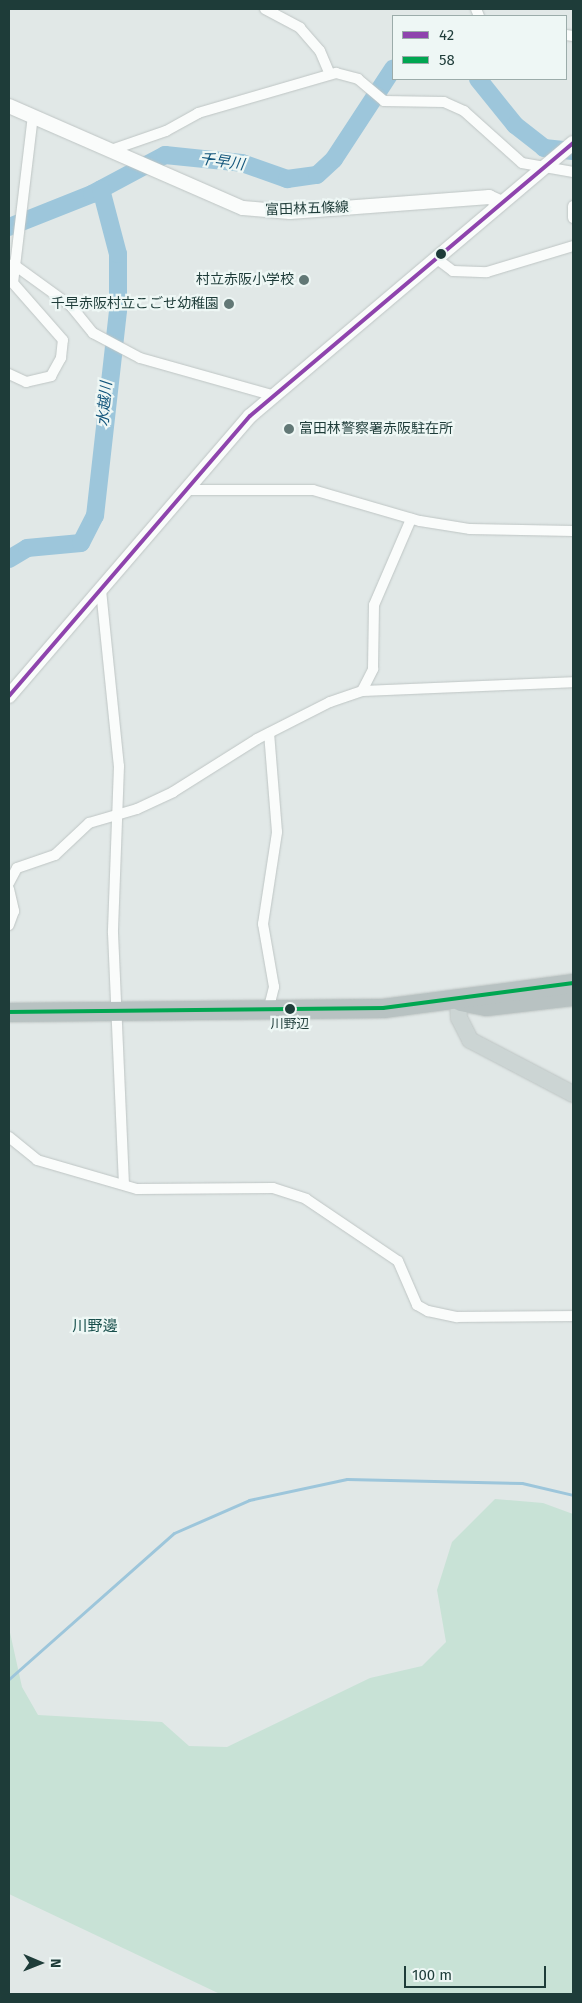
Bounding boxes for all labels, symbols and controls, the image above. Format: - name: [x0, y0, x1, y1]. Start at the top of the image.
- legend: [392, 15, 567, 80]
- text: 42: [439, 26, 454, 44]
- text: 58: [439, 51, 455, 69]
- water label: 千早川: [198, 150, 246, 174]
- street label: 富田林五條線: [265, 199, 349, 219]
- unlabelled marker: [436, 249, 446, 259]
- place label: 村立赤阪小学校: [196, 272, 294, 288]
- marker: 村立赤阪小学校: [298, 274, 310, 286]
- place label: 千早赤阪村立こごせ幼稚園: [51, 296, 219, 312]
- marker: 千早赤阪村立こごせ幼稚園: [223, 298, 235, 310]
- water label: 水越川: [94, 381, 116, 427]
- place label: 富田林警察署赤阪駐在所: [299, 421, 453, 437]
- marker: 富田林警察署赤阪駐在所: [283, 423, 295, 435]
- marker: 川野辺: [285, 1004, 295, 1014]
- place label: 川野辺: [271, 1016, 309, 1032]
- district label: 川野邊: [73, 1318, 117, 1336]
- north arrow: [15, 1938, 65, 1988]
- scale bar: [407, 1956, 550, 1988]
- text: N: [47, 1958, 64, 1968]
- text: 100 m: [412, 1966, 452, 1984]

